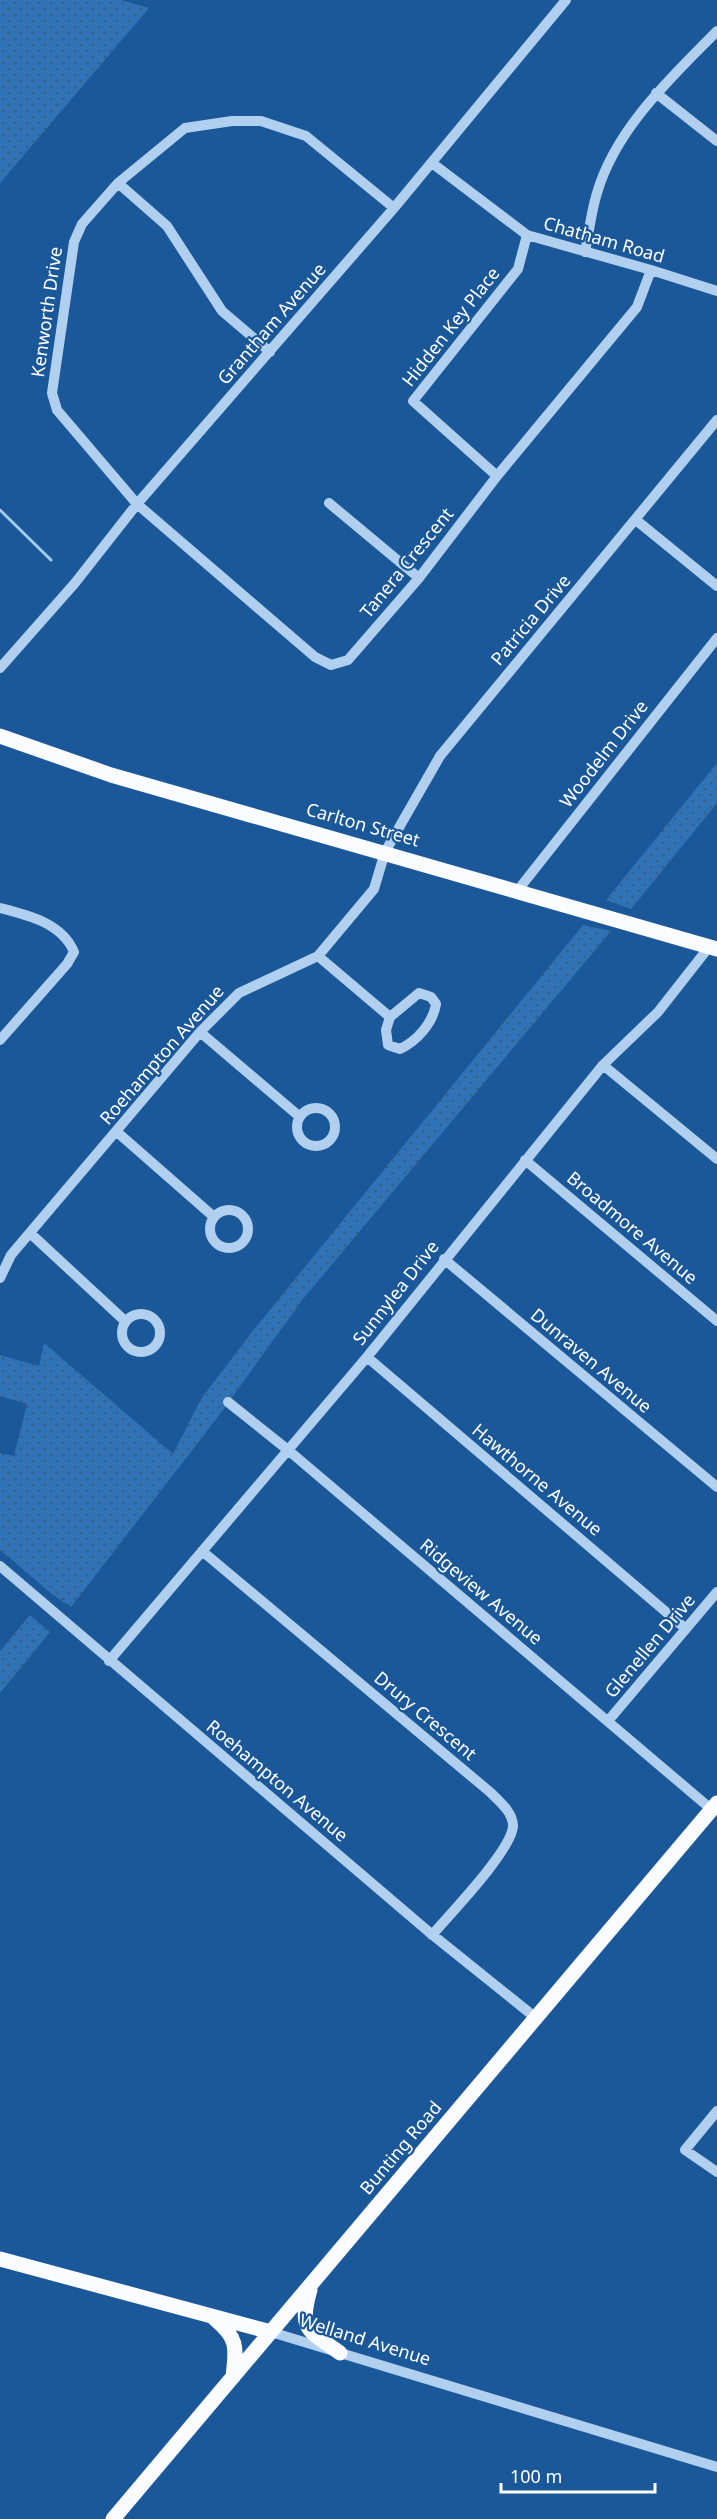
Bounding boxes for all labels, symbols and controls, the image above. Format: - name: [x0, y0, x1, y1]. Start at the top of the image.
- street label: Chatham Road: [541, 210, 668, 268]
- street label: Kenworth Drive: [25, 245, 67, 379]
- street label: Grantham Avenue: [212, 257, 331, 389]
- street label: Hidden Key Place: [396, 262, 504, 391]
- street label: Tanera Crescent: [354, 502, 458, 623]
- street label: Patricia Drive: [485, 569, 575, 670]
- street label: Woodelm Drive: [554, 695, 653, 812]
- street label: Carlton Street: [304, 796, 423, 852]
- street label: Roehampton Avenue: [94, 979, 229, 1129]
- street label: Broadmore Avenue: [562, 1165, 703, 1289]
- street label: Sunnylea Drive: [347, 1235, 444, 1350]
- street label: Dunraven Avenue: [526, 1303, 657, 1418]
- street label: Hawthorne Avenue: [468, 1418, 608, 1541]
- street label: Ridgeview Avenue: [415, 1533, 548, 1650]
- street label: Glenellen Drive: [599, 1588, 700, 1702]
- street label: Drury Crescent: [369, 1665, 482, 1765]
- street label: Roehampton Avenue: [202, 1714, 353, 1847]
- street label: Bunting Road: [354, 2096, 446, 2199]
- street label: Welland Avenue: [297, 2308, 434, 2370]
- scale bar: [501, 2456, 656, 2494]
- text: 100 m: [510, 2464, 562, 2488]

